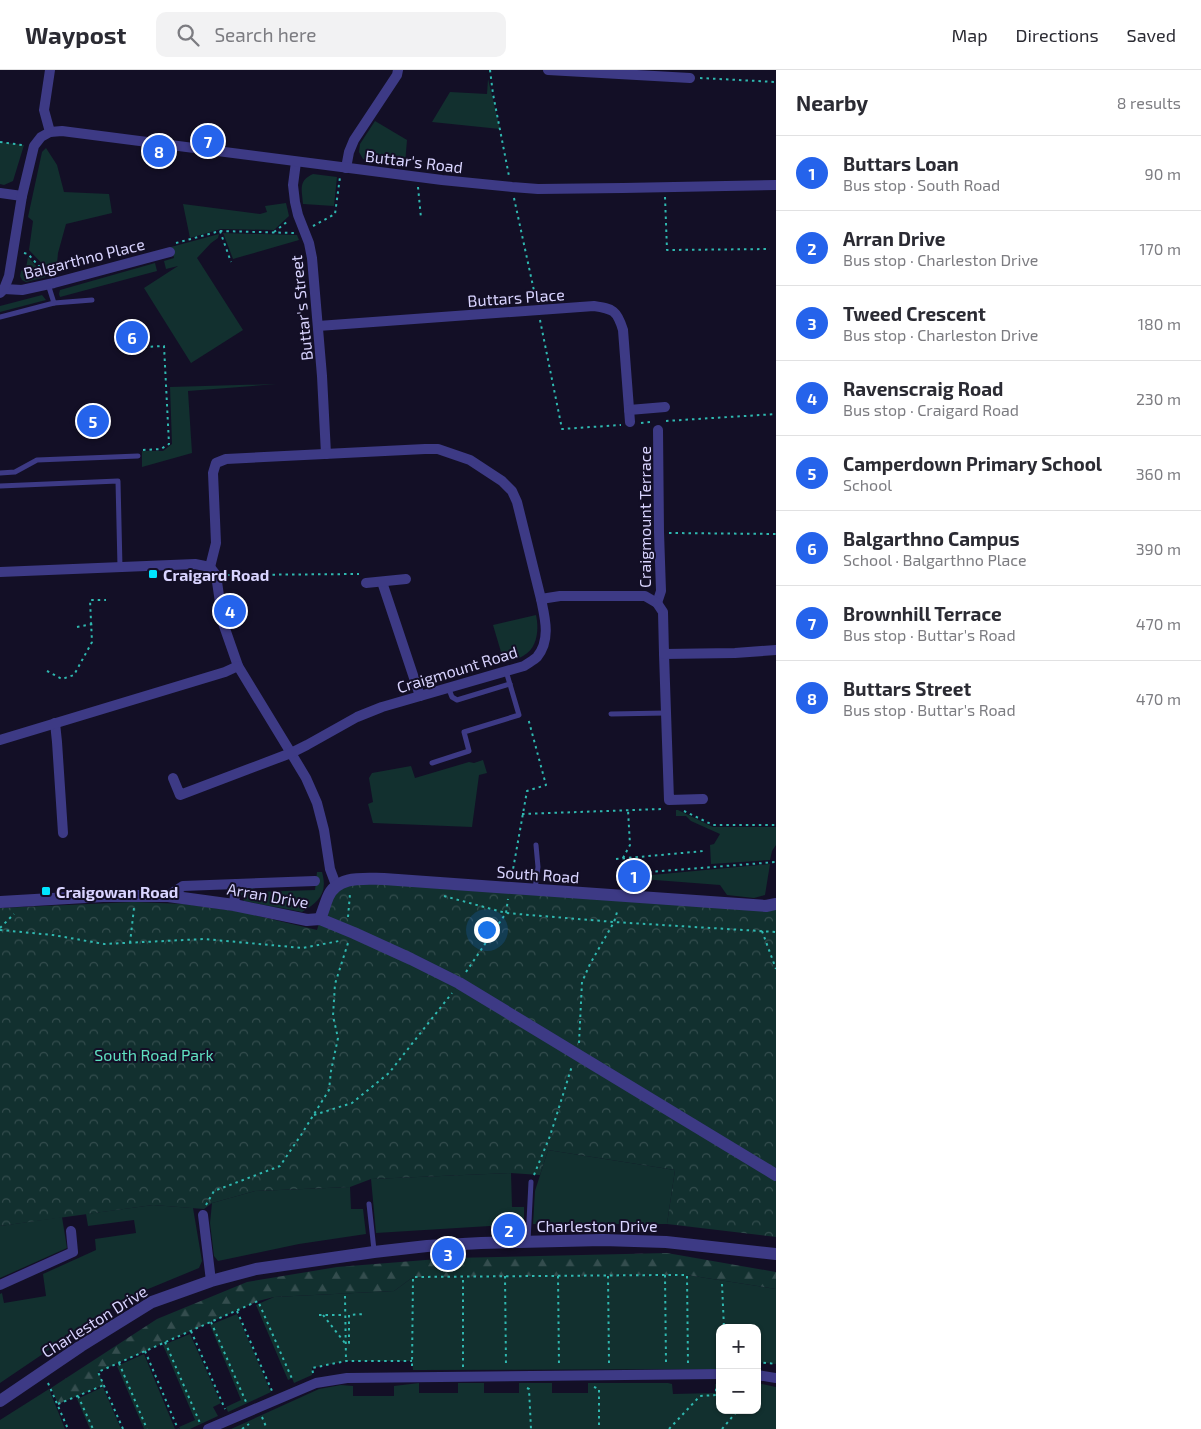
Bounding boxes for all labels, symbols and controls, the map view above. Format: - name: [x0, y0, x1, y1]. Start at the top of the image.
- search box: [156, 12, 506, 57]
- text: Waypost: [25, 20, 126, 49]
- icon: search: [174, 21, 202, 49]
- text: Search here: [214, 23, 317, 46]
- text: Map: [951, 24, 988, 46]
- text: Directions: [1016, 24, 1099, 46]
- text: Saved: [1127, 24, 1176, 46]
- text: Nearby: [796, 90, 868, 115]
- text: 8 results: [1117, 93, 1181, 112]
- pin: 7: [192, 122, 224, 160]
- pin: 8: [143, 132, 175, 170]
- street label: Buttar's Road: [364, 146, 464, 176]
- text: Buttars Loan: [843, 152, 959, 175]
- text: 1: [809, 164, 815, 183]
- text: 90 m: [1145, 164, 1181, 183]
- text: Bus stop · South Road: [843, 175, 1000, 194]
- text: Arran Drive: [843, 227, 946, 250]
- street label: Balgarthno Place: [21, 234, 147, 282]
- text: 2: [807, 239, 817, 258]
- text: 170 m: [1139, 239, 1181, 258]
- text: Bus stop · Charleston Drive: [843, 250, 1038, 269]
- street label: Buttar's Street: [286, 254, 316, 362]
- street label: Buttars Place: [467, 284, 565, 310]
- text: Tweed Crescent: [843, 302, 986, 325]
- text: 3: [807, 314, 817, 333]
- text: 180 m: [1138, 314, 1181, 333]
- pin: 6: [116, 318, 148, 356]
- text: Bus stop · Charleston Drive: [843, 325, 1038, 344]
- text: Ravenscraig Road: [843, 377, 1003, 400]
- text: 4: [807, 389, 817, 408]
- text: 230 m: [1136, 389, 1181, 408]
- text: Bus stop · Craigard Road: [843, 400, 1019, 419]
- pin: 5: [77, 402, 109, 440]
- street label: Craigmount Terrace: [635, 446, 654, 588]
- text: Camperdown Primary School: [843, 452, 1102, 475]
- text: 5: [808, 464, 816, 483]
- text: 360 m: [1136, 464, 1181, 483]
- text: School: [843, 475, 892, 494]
- text: Balgarthno Campus: [843, 527, 1020, 550]
- text: 6: [807, 539, 817, 558]
- text: 390 m: [1136, 539, 1181, 558]
- text: School · Balgarthno Place: [843, 550, 1027, 569]
- place label: Craigard Road: [163, 565, 269, 584]
- marker: Craigard Road: [147, 568, 159, 580]
- pin: 4: [214, 592, 246, 630]
- text: Brownhill Terrace: [843, 602, 1002, 625]
- text: 7: [808, 614, 816, 633]
- text: 470 m: [1136, 614, 1181, 633]
- text: Bus stop · Buttar's Road: [843, 625, 1016, 644]
- street label: Craigmount Road: [394, 642, 520, 696]
- text: Buttars Street: [843, 677, 971, 700]
- text: 8: [807, 689, 817, 708]
- text: 470 m: [1136, 689, 1181, 708]
- text: Bus stop · Buttar's Road: [843, 700, 1016, 719]
- pin: 1: [618, 857, 650, 895]
- street label: South Road: [496, 862, 580, 886]
- street label: Arran Drive: [226, 878, 310, 912]
- place label: Craigowan Road: [56, 882, 178, 901]
- marker: Craigowan Road: [40, 885, 52, 897]
- your location: [474, 917, 500, 943]
- park label: South Road Park: [94, 1045, 214, 1064]
- pin: 2: [493, 1211, 525, 1249]
- street label: Charleston Drive: [536, 1216, 658, 1235]
- pin: 3: [432, 1235, 464, 1273]
- street label: Charleston Drive: [38, 1281, 150, 1361]
- map controls: [716, 1324, 761, 1414]
- button: +: [716, 1324, 761, 1369]
- button: −: [716, 1369, 761, 1414]

